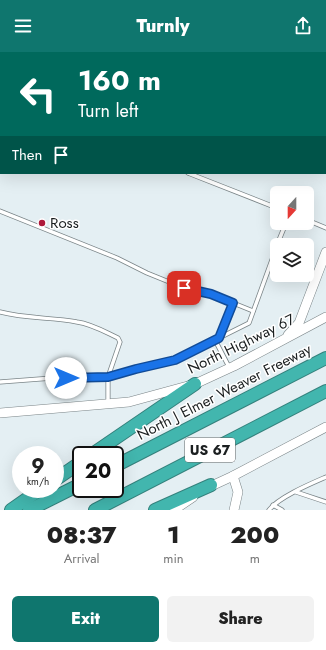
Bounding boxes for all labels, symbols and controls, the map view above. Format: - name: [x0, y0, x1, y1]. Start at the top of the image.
- text: Turnly: [136, 13, 190, 39]
- icon: menu: [12, 15, 34, 37]
- icon: share: [292, 15, 314, 37]
- text: 160 m: [78, 60, 161, 101]
- icon: left: [12, 68, 64, 120]
- text: Turn left: [78, 98, 138, 124]
- text: Then: [12, 144, 42, 166]
- icon: arrive: [50, 144, 72, 166]
- north arrow: [270, 186, 314, 230]
- map controls: [270, 186, 314, 282]
- place label: Ross: [50, 212, 79, 234]
- marker: Ross: [37, 218, 47, 228]
- button: layers: [270, 238, 314, 282]
- pin: [167, 271, 201, 305]
- icon: arrive: [173, 277, 195, 299]
- street label: North Highway 67: [184, 308, 298, 380]
- street label: North J Elmer Weaver Freeway: [133, 338, 315, 446]
- position arrow: [45, 357, 87, 399]
- road number: US 67: [185, 438, 235, 462]
- speed limit sign: 20: [72, 446, 124, 498]
- text: 9: [31, 452, 45, 481]
- text: km/h: [27, 474, 49, 489]
- text: 08:37: [47, 517, 117, 552]
- text: 1: [167, 517, 180, 552]
- text: 200: [230, 517, 279, 552]
- text: Arrival: [64, 549, 100, 568]
- text: min: [163, 549, 184, 568]
- text: m: [250, 549, 260, 568]
- button: Exit: [12, 596, 159, 642]
- button: Share: [167, 596, 314, 642]

